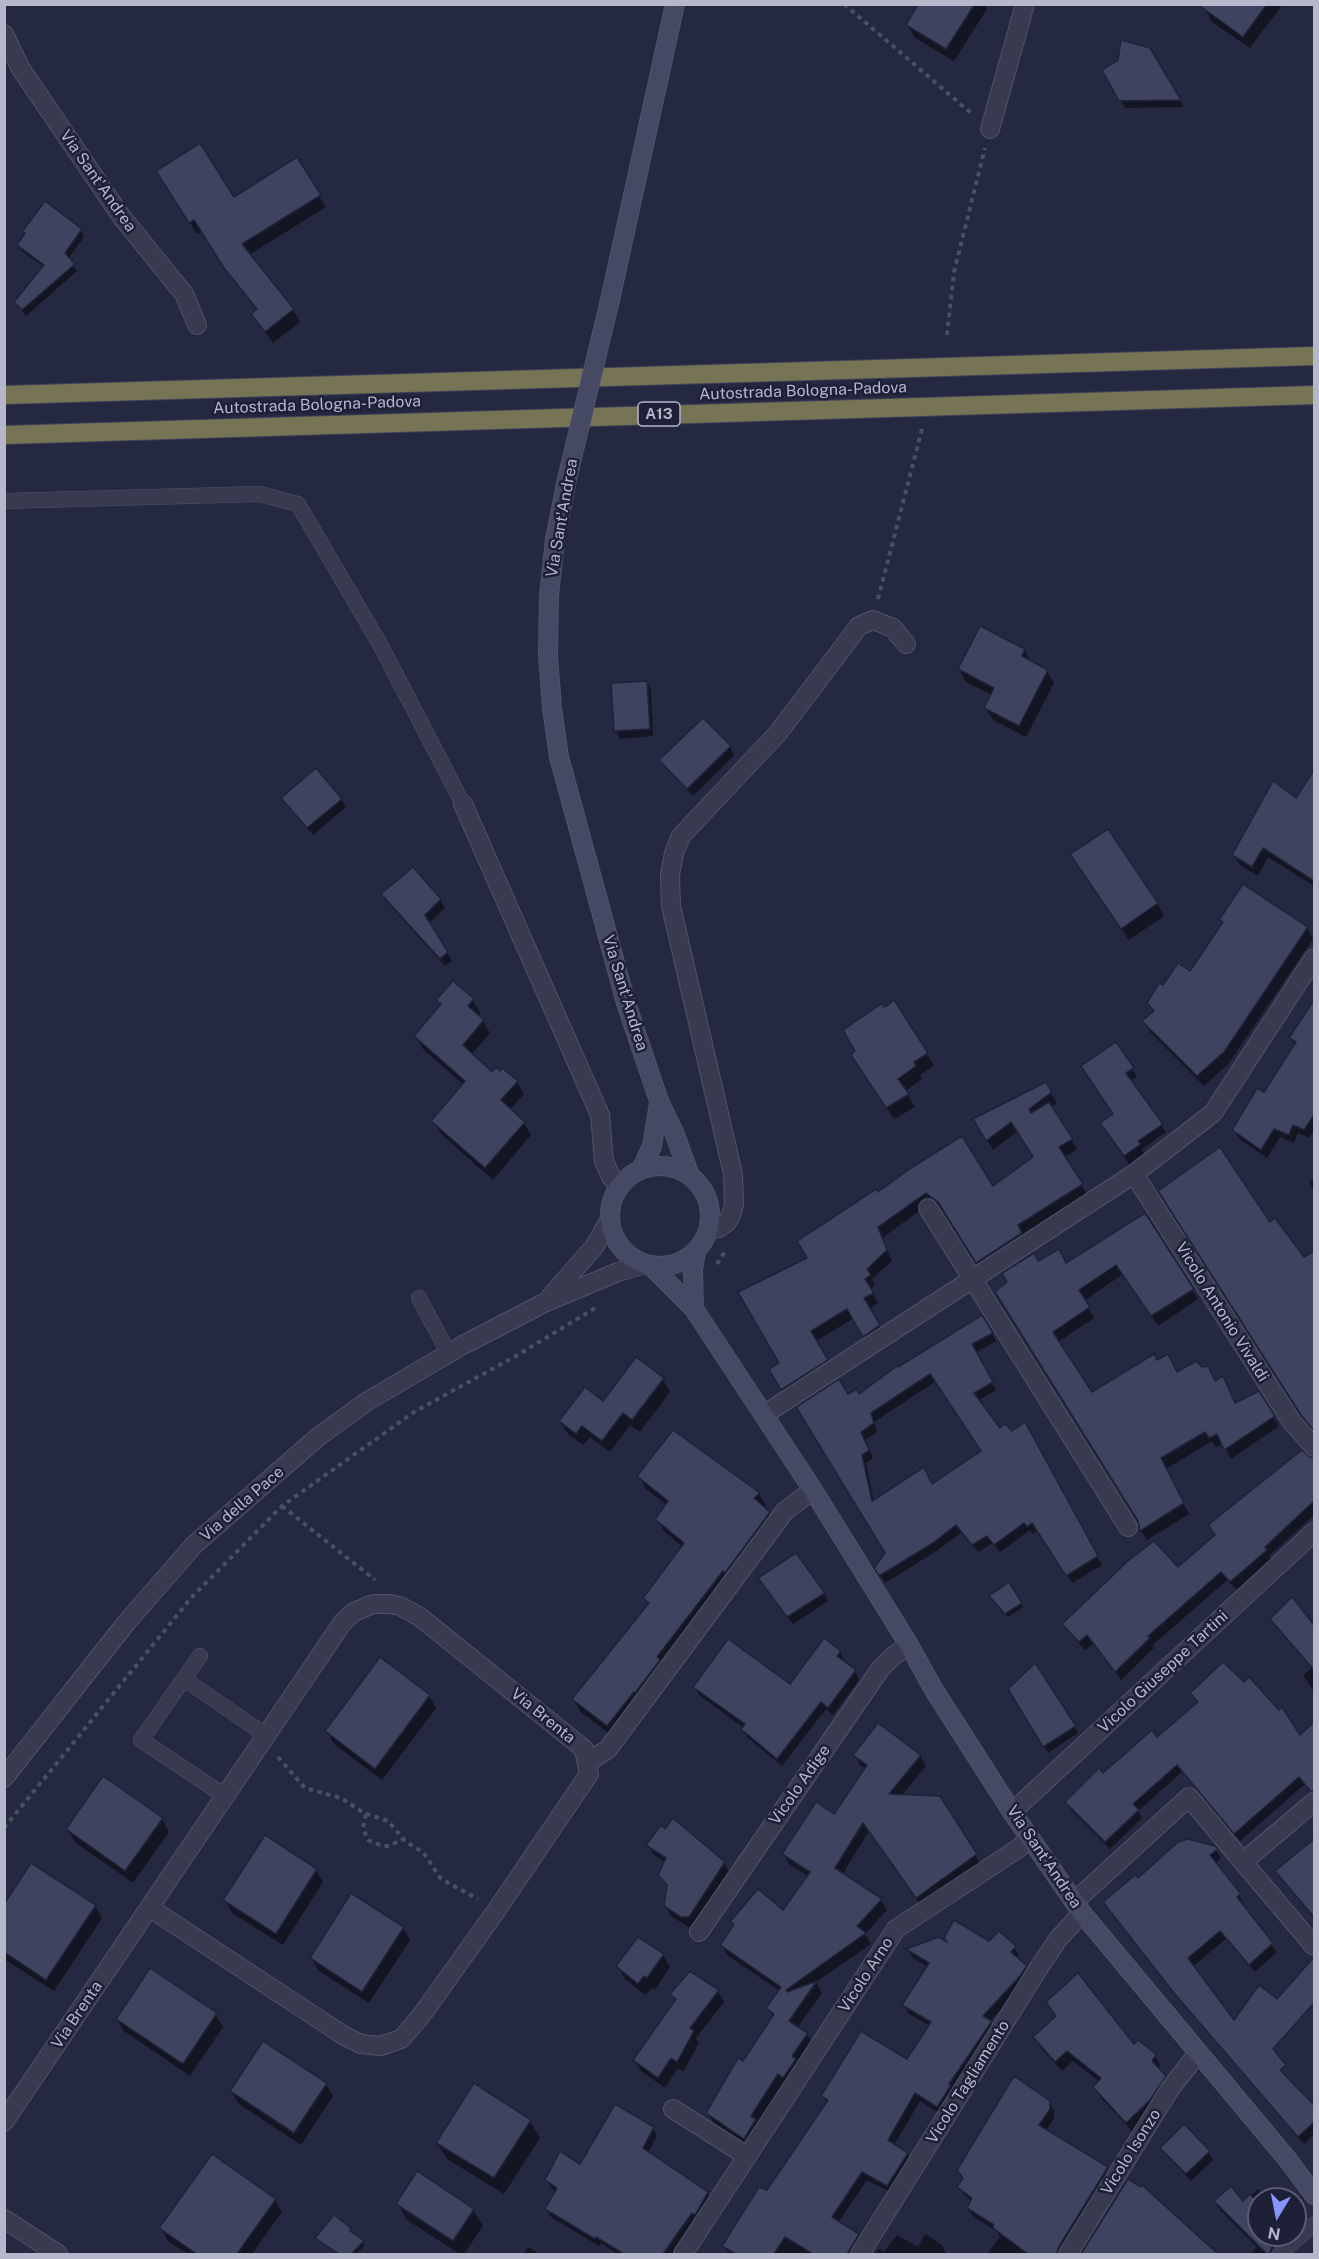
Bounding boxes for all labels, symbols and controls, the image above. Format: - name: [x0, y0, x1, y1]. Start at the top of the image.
- street label: Via Sant'Andrea: [56, 126, 140, 236]
- street label: Autostrada Bologna-Padova: [699, 378, 907, 404]
- street label: Autostrada Bologna-Padova: [213, 392, 421, 418]
- road number: A13: [638, 402, 680, 426]
- street label: Via Sant'Andrea: [542, 457, 582, 579]
- street label: Via Sant'Andrea: [598, 933, 652, 1053]
- street label: Vicolo Antonio Vivaldi: [1171, 1239, 1273, 1385]
- street label: Via della Pace: [196, 1462, 288, 1546]
- street label: Vicolo Giuseppe Tartini: [1094, 1607, 1232, 1737]
- street label: Via Brenta: [507, 1684, 579, 1748]
- street label: Vicolo Adige: [765, 1741, 835, 1829]
- street label: Via Sant'Andrea: [1003, 1802, 1085, 1912]
- street label: Vicolo Arno: [835, 1934, 897, 2016]
- street label: Via Brenta: [47, 1978, 107, 2052]
- street label: Vicolo Tagliamento: [922, 2017, 1014, 2147]
- street label: Vicolo Isonzo: [1097, 2106, 1165, 2198]
- north arrow: [1247, 2187, 1307, 2247]
- text: N: [1266, 2223, 1282, 2244]

